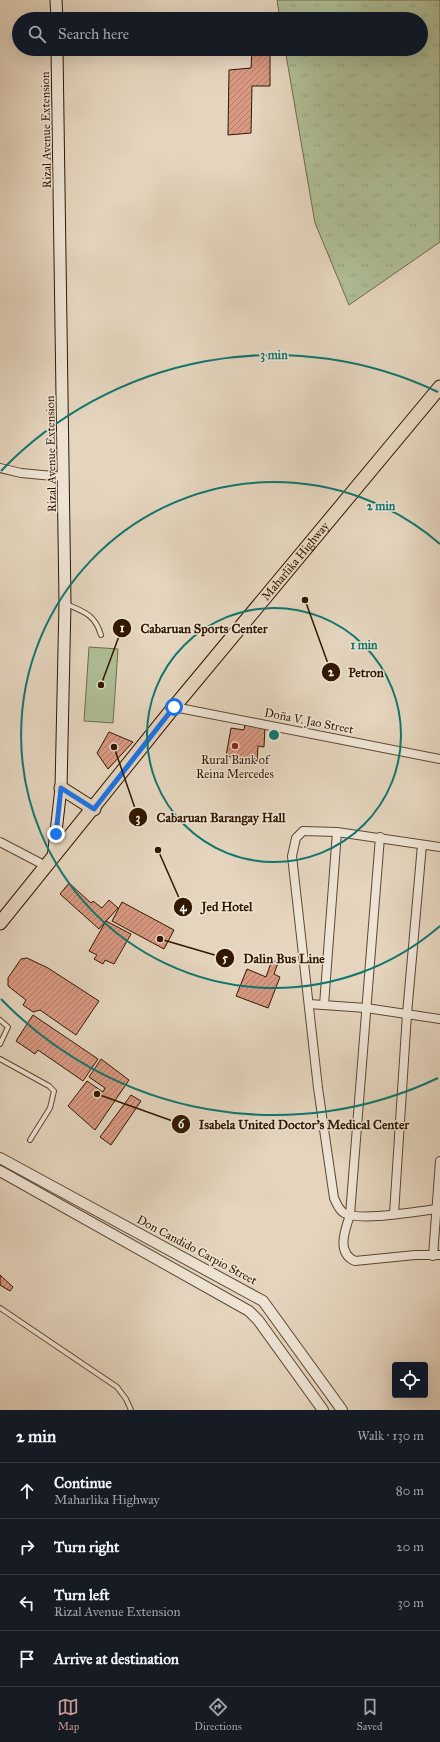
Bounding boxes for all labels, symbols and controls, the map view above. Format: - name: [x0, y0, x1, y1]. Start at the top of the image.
- search box: [12, 12, 428, 56]
- icon: search: [26, 23, 48, 45]
- text: Search here: [58, 25, 129, 43]
- street label: Rizal Avenue Extension: [38, 71, 54, 188]
- text: 3 min: [260, 348, 288, 363]
- street label: Rizal Avenue Extension: [43, 395, 59, 512]
- text: 2 min: [367, 499, 396, 513]
- street label: Maharlika Highway: [259, 519, 332, 603]
- callout: Cabaruan Sports Center: [112, 615, 275, 640]
- text: 1: [120, 621, 125, 635]
- text: Cabaruan Sports Center: [140, 621, 269, 637]
- text: 1 min: [350, 638, 378, 652]
- callout: Petron: [321, 660, 392, 685]
- text: 2: [328, 665, 335, 679]
- text: Petron: [348, 665, 384, 681]
- route start: [165, 698, 183, 716]
- street label: Doña V. Jao Street: [263, 705, 356, 738]
- centre of rings: [267, 728, 281, 742]
- marker: Rural Bank of Reina Mercedes: [230, 741, 240, 751]
- place label: Rural Bank of Reina Mercedes: [196, 753, 274, 781]
- callout: Cabaruan Barangay Hall: [128, 805, 293, 830]
- text: Cabaruan Barangay Hall: [157, 810, 286, 826]
- text: 3: [136, 811, 141, 826]
- route end: [47, 825, 65, 843]
- callout: Jed Hotel: [173, 894, 260, 919]
- text: Jed Hotel: [199, 899, 253, 915]
- text: 4: [180, 900, 188, 915]
- callout: Dalin Bus Line: [215, 946, 333, 971]
- text: 5: [222, 951, 228, 965]
- text: Dalin Bus Line: [243, 951, 325, 967]
- callout: Isabela United Doctor's Medical Center: [171, 1112, 417, 1137]
- text: 6: [178, 1117, 185, 1131]
- text: Isabela United Doctor's Medical Center: [199, 1117, 410, 1133]
- street label: Don Candido Carpio Street: [135, 1212, 260, 1288]
- map controls: [392, 1362, 428, 1398]
- button: locate: [392, 1362, 428, 1398]
- text: 2 min: [16, 1426, 56, 1447]
- text: Walk · 130 m: [357, 1428, 424, 1444]
- text: Continue: [54, 1474, 112, 1492]
- icon: ahead: [16, 1480, 38, 1502]
- text: 80 m: [396, 1483, 424, 1499]
- text: Maharlika Highway: [54, 1492, 160, 1508]
- icon: right: [16, 1536, 38, 1558]
- text: Turn right: [54, 1538, 119, 1556]
- text: 20 m: [396, 1539, 424, 1555]
- text: Turn left: [54, 1586, 110, 1604]
- icon: left: [16, 1592, 38, 1614]
- text: 30 m: [398, 1595, 424, 1611]
- text: Rizal Avenue Extension: [54, 1604, 180, 1620]
- icon: arrive: [16, 1648, 38, 1670]
- text: Arrive at destination: [54, 1650, 179, 1668]
- tab: Map: [57, 1696, 79, 1733]
- tab: Directions: [194, 1696, 242, 1733]
- tab: Saved: [356, 1696, 383, 1733]

